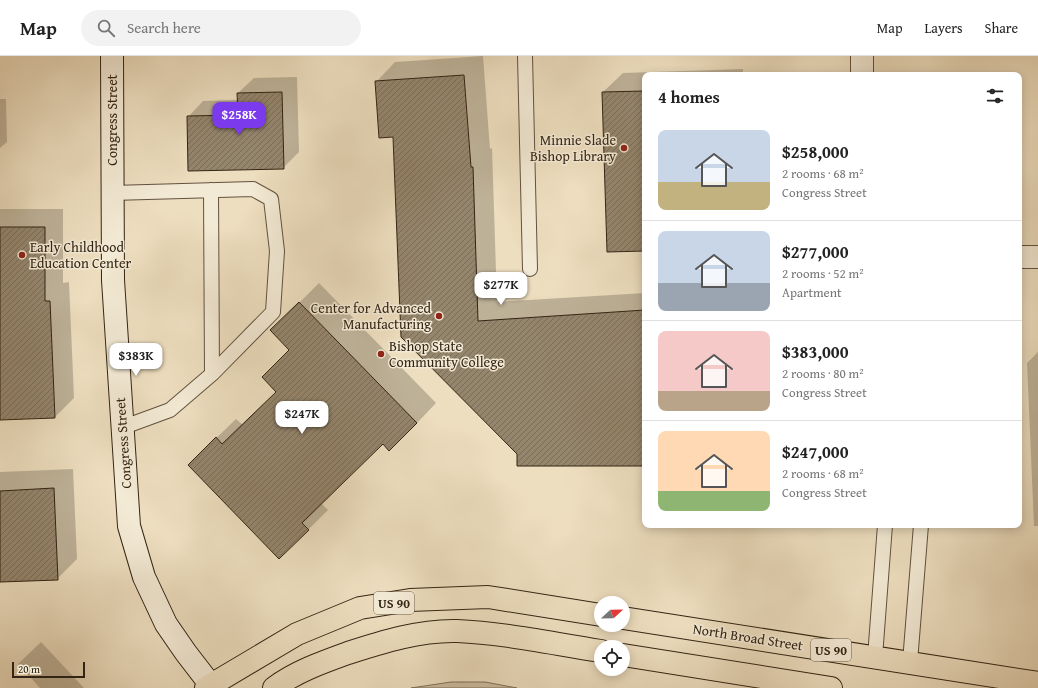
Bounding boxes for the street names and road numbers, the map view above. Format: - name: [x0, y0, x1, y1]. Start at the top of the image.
- street label: Congress Street: [102, 74, 122, 166]
- street label: Congress Street: [110, 397, 136, 489]
- road number: US 90: [374, 592, 414, 614]
- street label: North Broad Street: [692, 618, 805, 656]
- road number: US 90: [811, 639, 851, 661]

